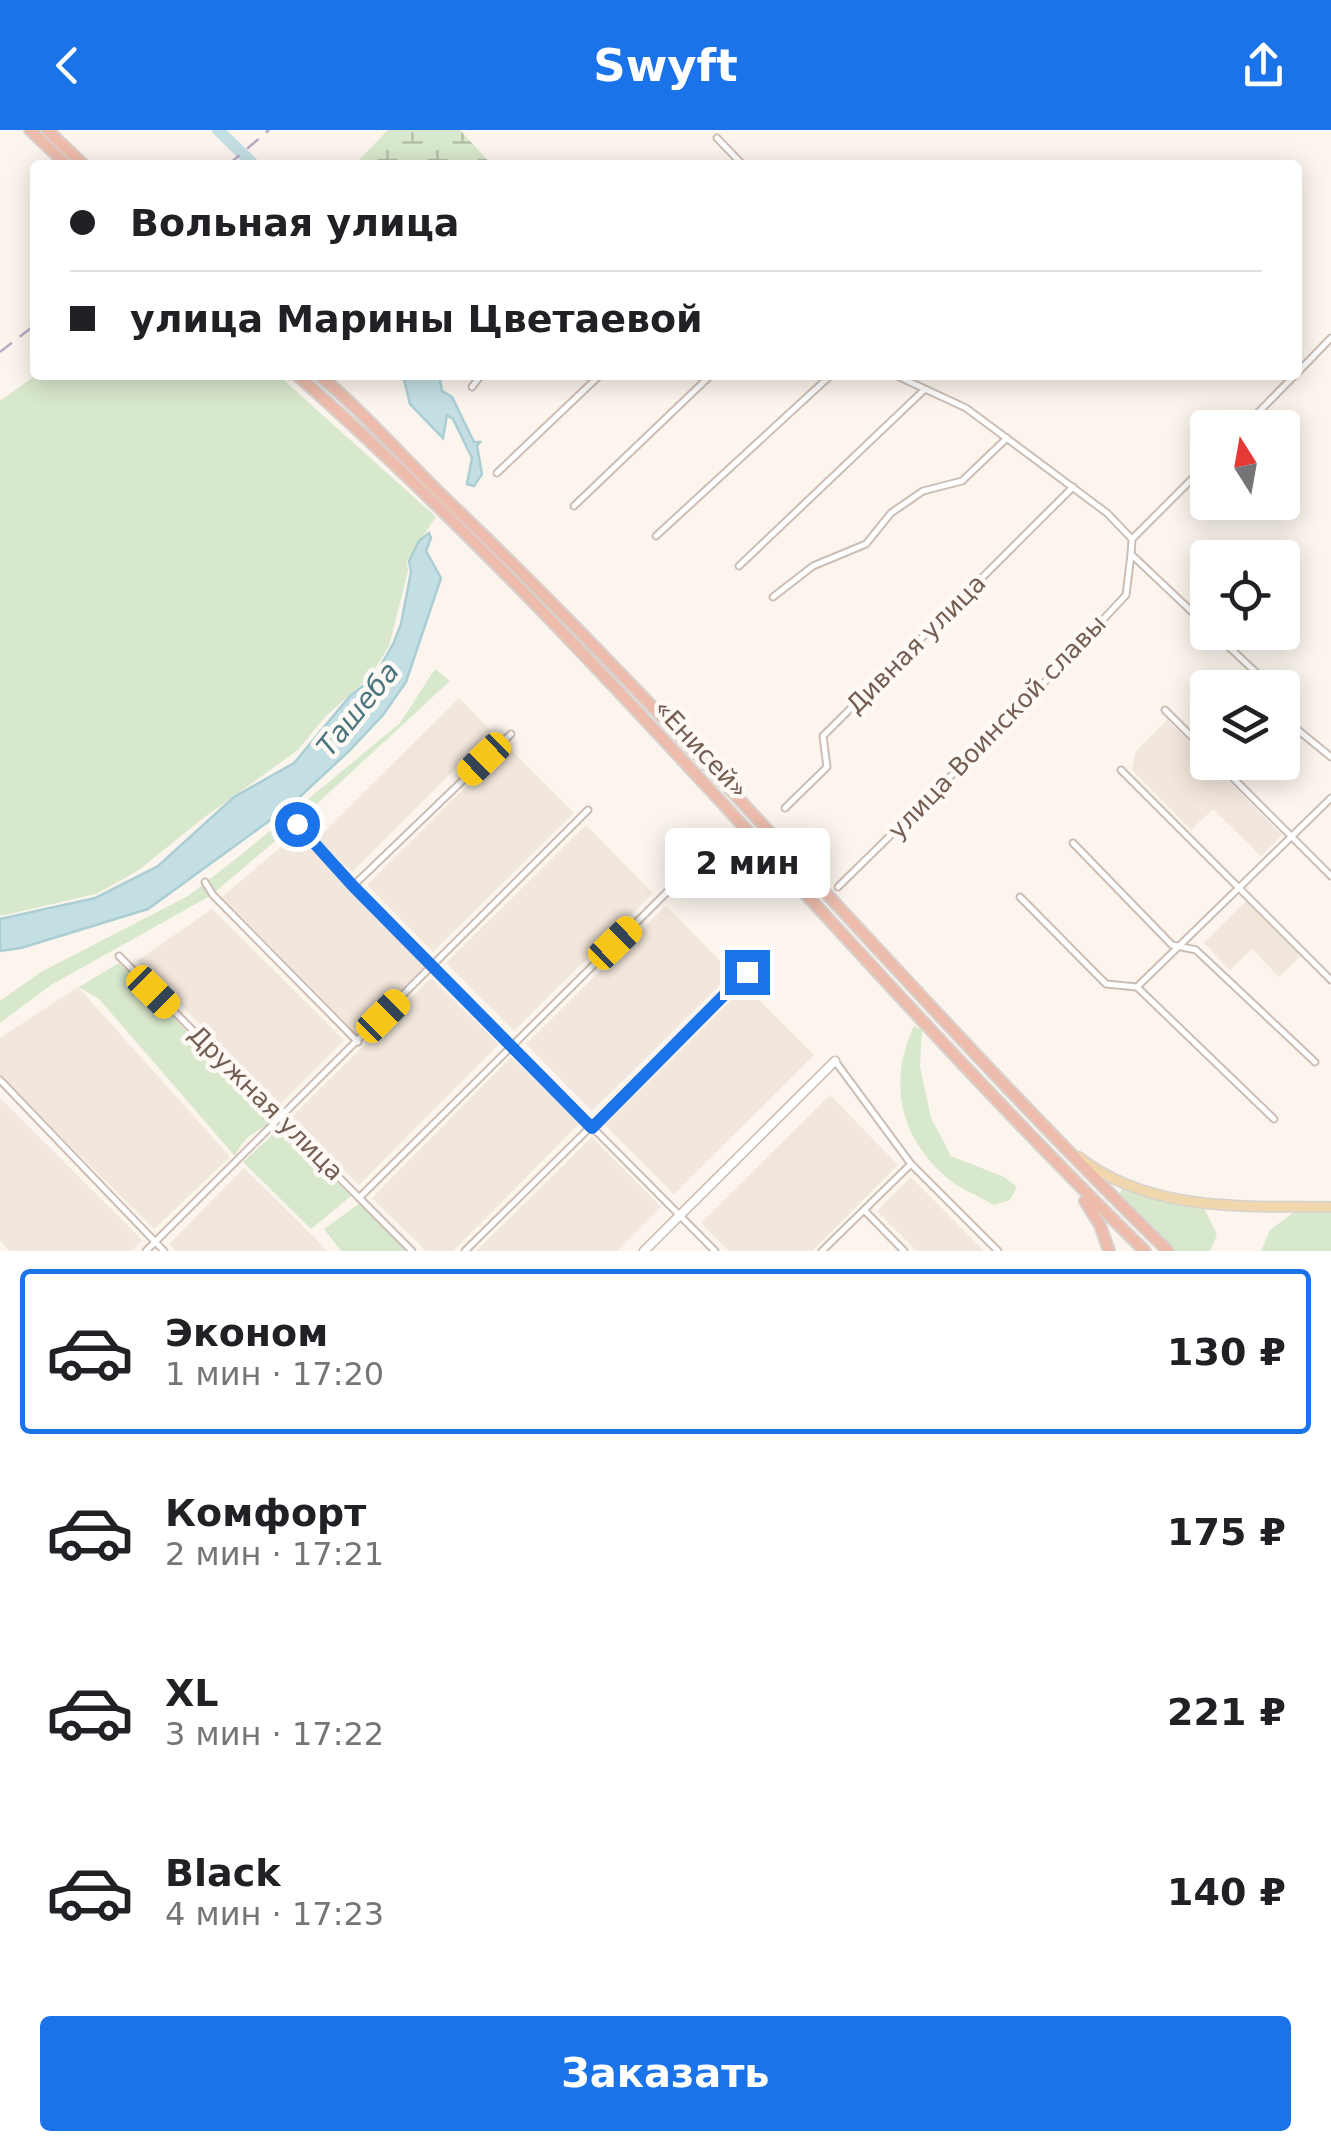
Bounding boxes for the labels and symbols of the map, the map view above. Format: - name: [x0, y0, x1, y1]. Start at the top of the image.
- north arrow: [1190, 410, 1300, 520]
- street label: Дивная улица: [841, 569, 991, 719]
- street label: улица Воинской славы: [882, 609, 1112, 845]
- water label: Ташеба: [310, 655, 406, 763]
- street label: «Енисей»: [648, 694, 754, 804]
- car: [452, 727, 516, 791]
- route start: [275, 802, 320, 847]
- callout: 2 мин: [664, 827, 830, 897]
- car: [583, 911, 647, 975]
- route end: [725, 950, 770, 995]
- car: [121, 960, 185, 1024]
- car: [351, 984, 415, 1048]
- street label: Дружная улица: [183, 1020, 349, 1186]

